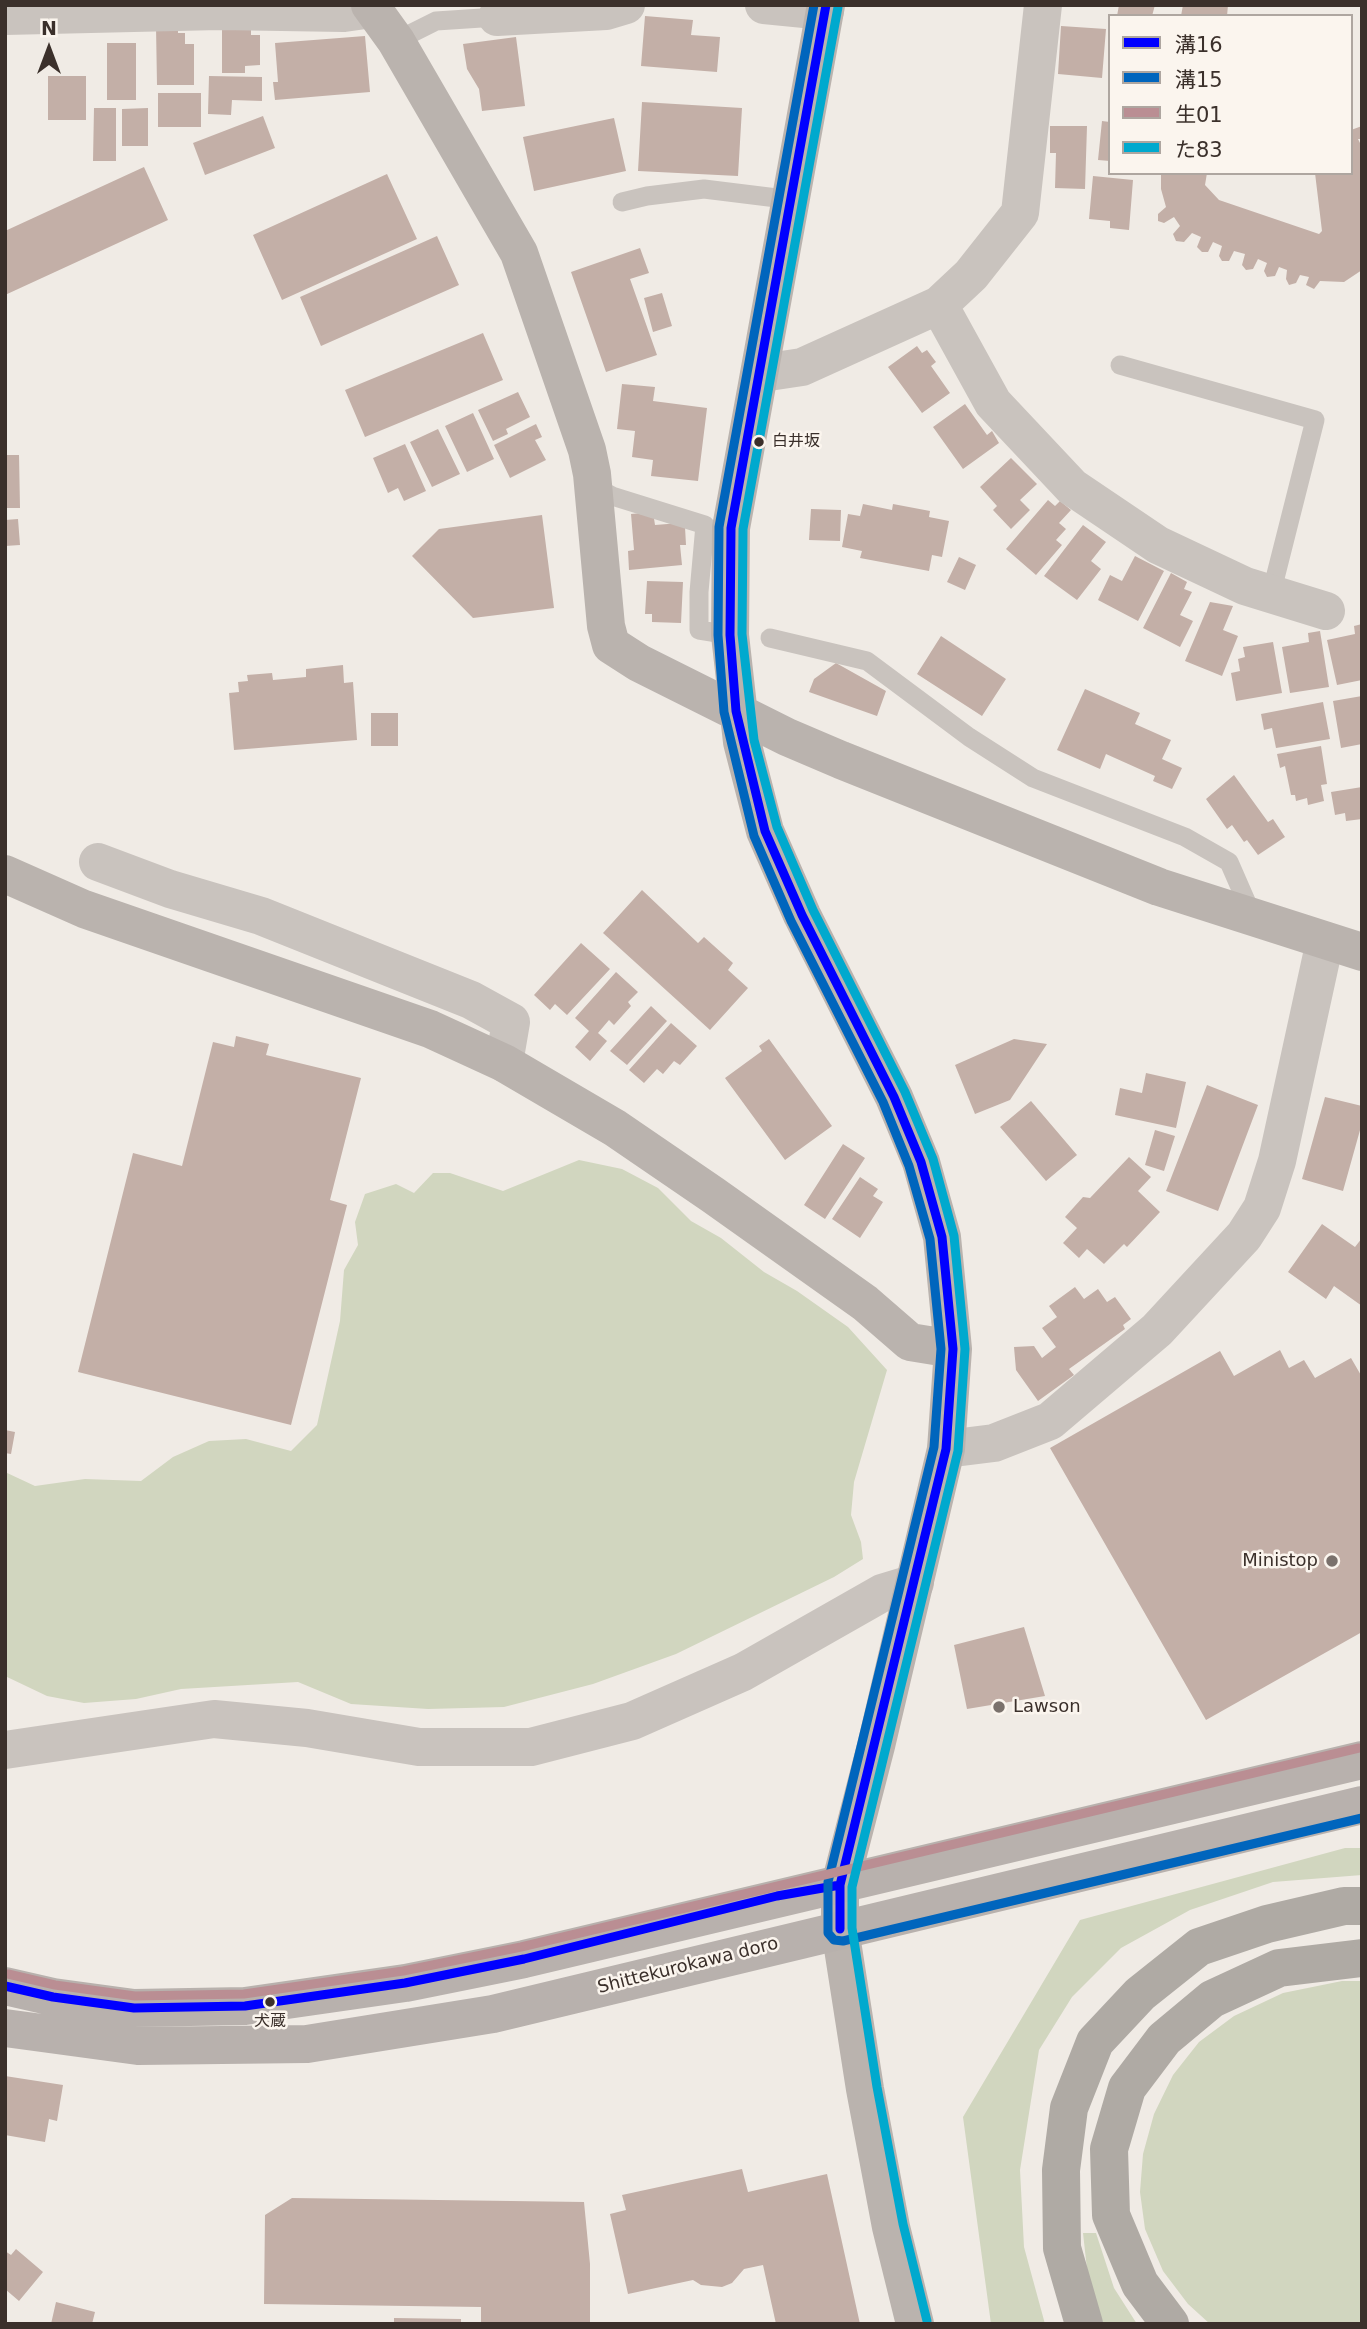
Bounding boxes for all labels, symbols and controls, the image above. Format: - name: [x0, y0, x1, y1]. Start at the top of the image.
- north arrow: [14, 14, 84, 84]
- legend: [1108, 14, 1353, 175]
- text: N: [41, 17, 57, 39]
- text: 溝16: [1175, 33, 1223, 57]
- text: 溝15: [1175, 68, 1223, 92]
- text: 生01: [1175, 103, 1223, 127]
- text: た83: [1175, 138, 1223, 162]
- place label: 白井坂: [772, 432, 820, 452]
- marker: 白井坂: [752, 435, 766, 449]
- place label: Ministop: [1242, 1550, 1318, 1572]
- marker: Ministop: [1324, 1553, 1340, 1569]
- place label: Lawson: [1013, 1696, 1081, 1718]
- marker: Lawson: [991, 1699, 1007, 1715]
- street label: Shittekurokawa doro: [595, 1933, 781, 1999]
- marker: 犬蔵: [263, 1995, 277, 2009]
- place label: 犬蔵: [254, 2012, 286, 2032]

